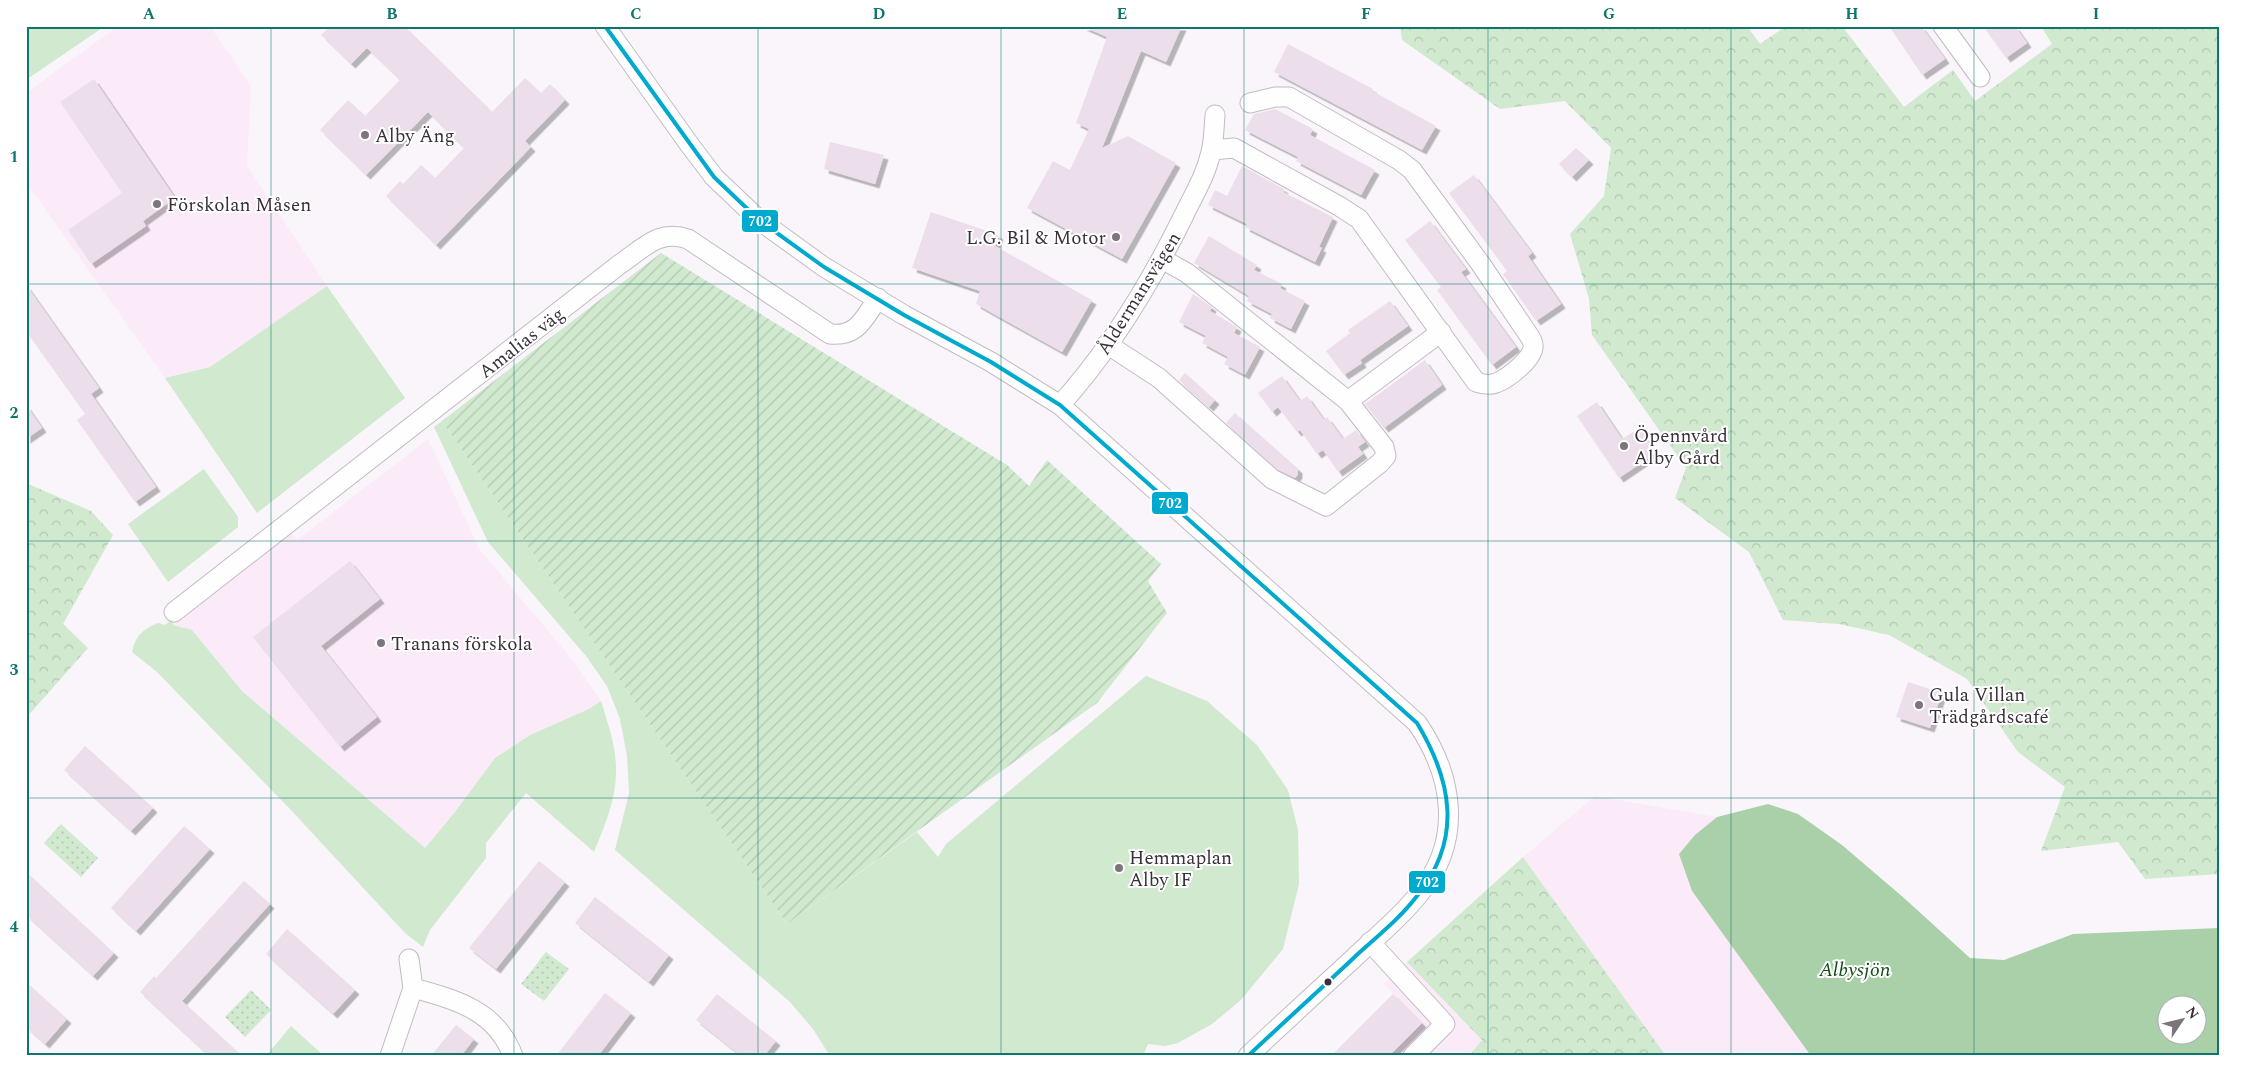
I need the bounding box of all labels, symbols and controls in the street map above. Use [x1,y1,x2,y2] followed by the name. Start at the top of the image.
[143,2,156,26] text: A
[386,2,398,26] text: B
[630,2,642,26] text: C
[873,2,886,26] text: D
[1117,2,1127,26] text: E
[1361,2,1371,26] text: F
[1603,2,1615,26] text: G
[1845,2,1859,26] text: H
[2093,2,2099,26] text: I
[375,122,455,151] place label: Alby Äng
[359,129,371,141] marker: Alby Äng
[10,145,18,169] text: 1
[167,191,311,220] place label: Förskolan Måsen
[151,198,163,210] marker: Förskolan Måsen
[741,209,779,233] line badge: 702
[748,211,772,232] text: 702
[966,224,1106,253] place label: L.G. Bil & Motor
[1090,227,1189,361] street label: Åldermansvägen
[1110,231,1122,243] marker: L.G. Bil & Motor
[473,300,571,386] street label: Amalias väg
[10,401,19,425] text: 2
[1634,422,1728,473] place label: Öpennvård Alby Gård
[1618,440,1630,452] marker: Öpennvård Alby Gård
[1151,491,1189,515] line badge: 702
[1158,493,1182,514] text: 702
[391,630,533,659] place label: Tranans förskola
[375,637,387,649] marker: Tranans förskola
[10,658,19,682] text: 3
[1929,681,2049,732] place label: Gula Villan Trädgårdscafé
[1913,699,1925,711] marker: Gula Villan Trädgårdscafé
[1129,844,1232,895] place label: Hemmaplan Alby IF
[1113,862,1125,874] marker: Hemmaplan Alby IF
[1408,870,1446,894] line badge: 702
[1415,872,1439,893] text: 702
[10,915,19,939] text: 4
[1818,955,1891,985] water label: Albysjön
[1323,977,1333,987] unlabelled marker
[2158,994,2208,1044] north arrow
[2180,1002,2204,1024] text: N

